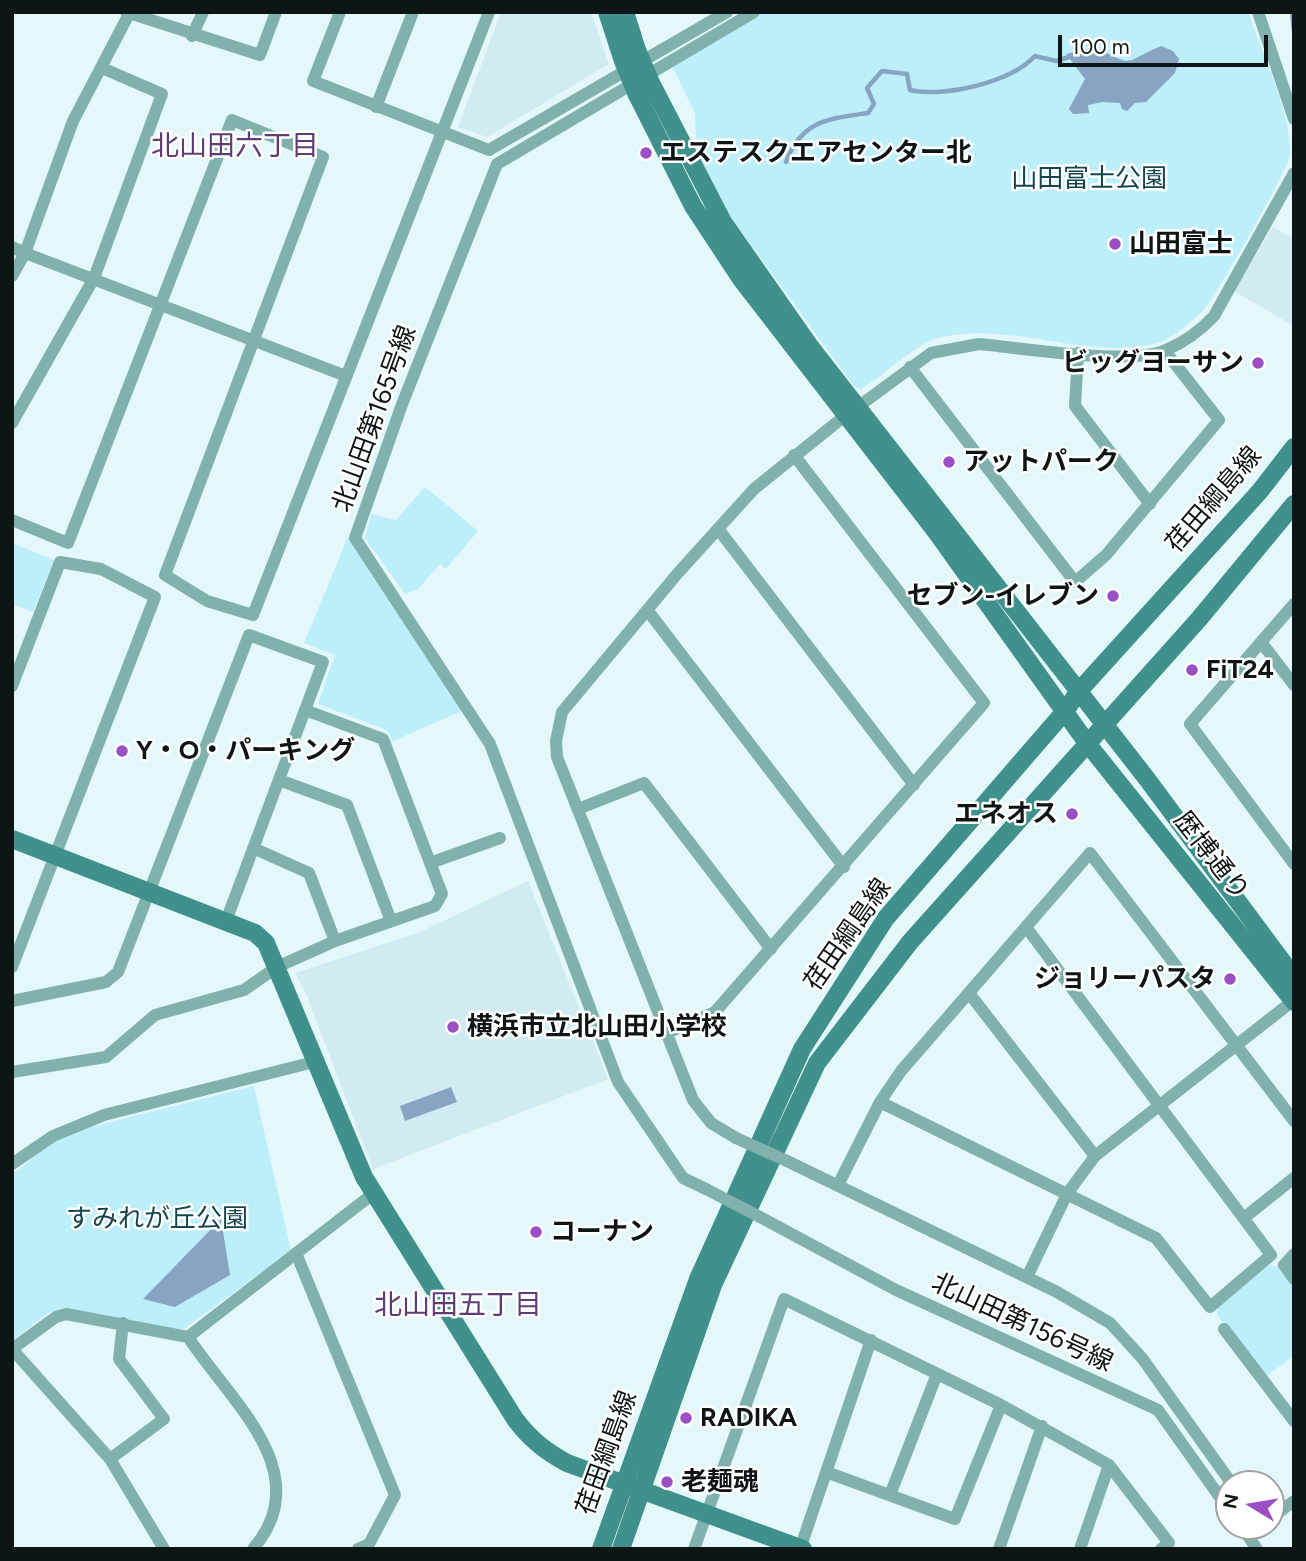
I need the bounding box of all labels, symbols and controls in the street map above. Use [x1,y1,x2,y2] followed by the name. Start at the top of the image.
[1061,21,1271,65] scale bar
[1071,34,1130,59] text: 100 m
[151,130,319,164] district label: 北山田六丁目
[660,137,972,169] place label: エステスクエアセンター北
[638,145,654,161] marker: エステスクエアセンター北
[1011,163,1167,195] park label: 山田富士公園
[1129,228,1233,260] place label: 山田富士
[1107,236,1123,252] marker: 山田富士
[327,321,423,517] street label: 北山田第165号線
[1062,347,1244,379] place label: ビッグヨーサン
[1250,355,1266,371] marker: ビッグヨーサン
[1160,441,1268,559] street label: 荏田綱島線
[963,446,1119,478] place label: アットパーク
[941,454,957,470] marker: アットパーク
[906,580,1099,612] place label: セブン-イレブン
[1105,588,1121,604] marker: セブン-イレブン
[1206,654,1274,686] place label: FiT24
[1184,662,1200,678] marker: FiT24
[136,735,355,767] place label: Y・O・パーキング
[114,743,130,759] marker: Y・O・パーキング
[954,798,1058,830] place label: エネオス
[1167,805,1255,907] street label: 歴博通り
[1064,806,1080,822] marker: エネオス
[798,873,898,997] street label: 荏田綱島線
[1034,963,1216,995] place label: ジョリーパスタ
[1222,971,1238,987] marker: ジョリーパスタ
[467,1011,727,1043] place label: 横浜市立北山田小学校
[445,1019,461,1035] marker: 横浜市立北山田小学校
[66,1203,248,1235] park label: すみれが丘公園
[550,1216,654,1248] place label: コーナン
[528,1224,544,1240] marker: コーナン
[926,1267,1118,1379] street label: 北山田第156号線
[374,1289,542,1323] district label: 北山田五丁目
[570,1387,644,1519] street label: 荏田綱島線
[700,1402,797,1434] place label: RADIKA
[678,1410,694,1426] marker: RADIKA
[681,1466,759,1498] place label: 老麺魂
[1215,1470,1285,1540] north arrow
[659,1474,675,1490] marker: 老麺魂
[1218,1492,1244,1511] text: N

